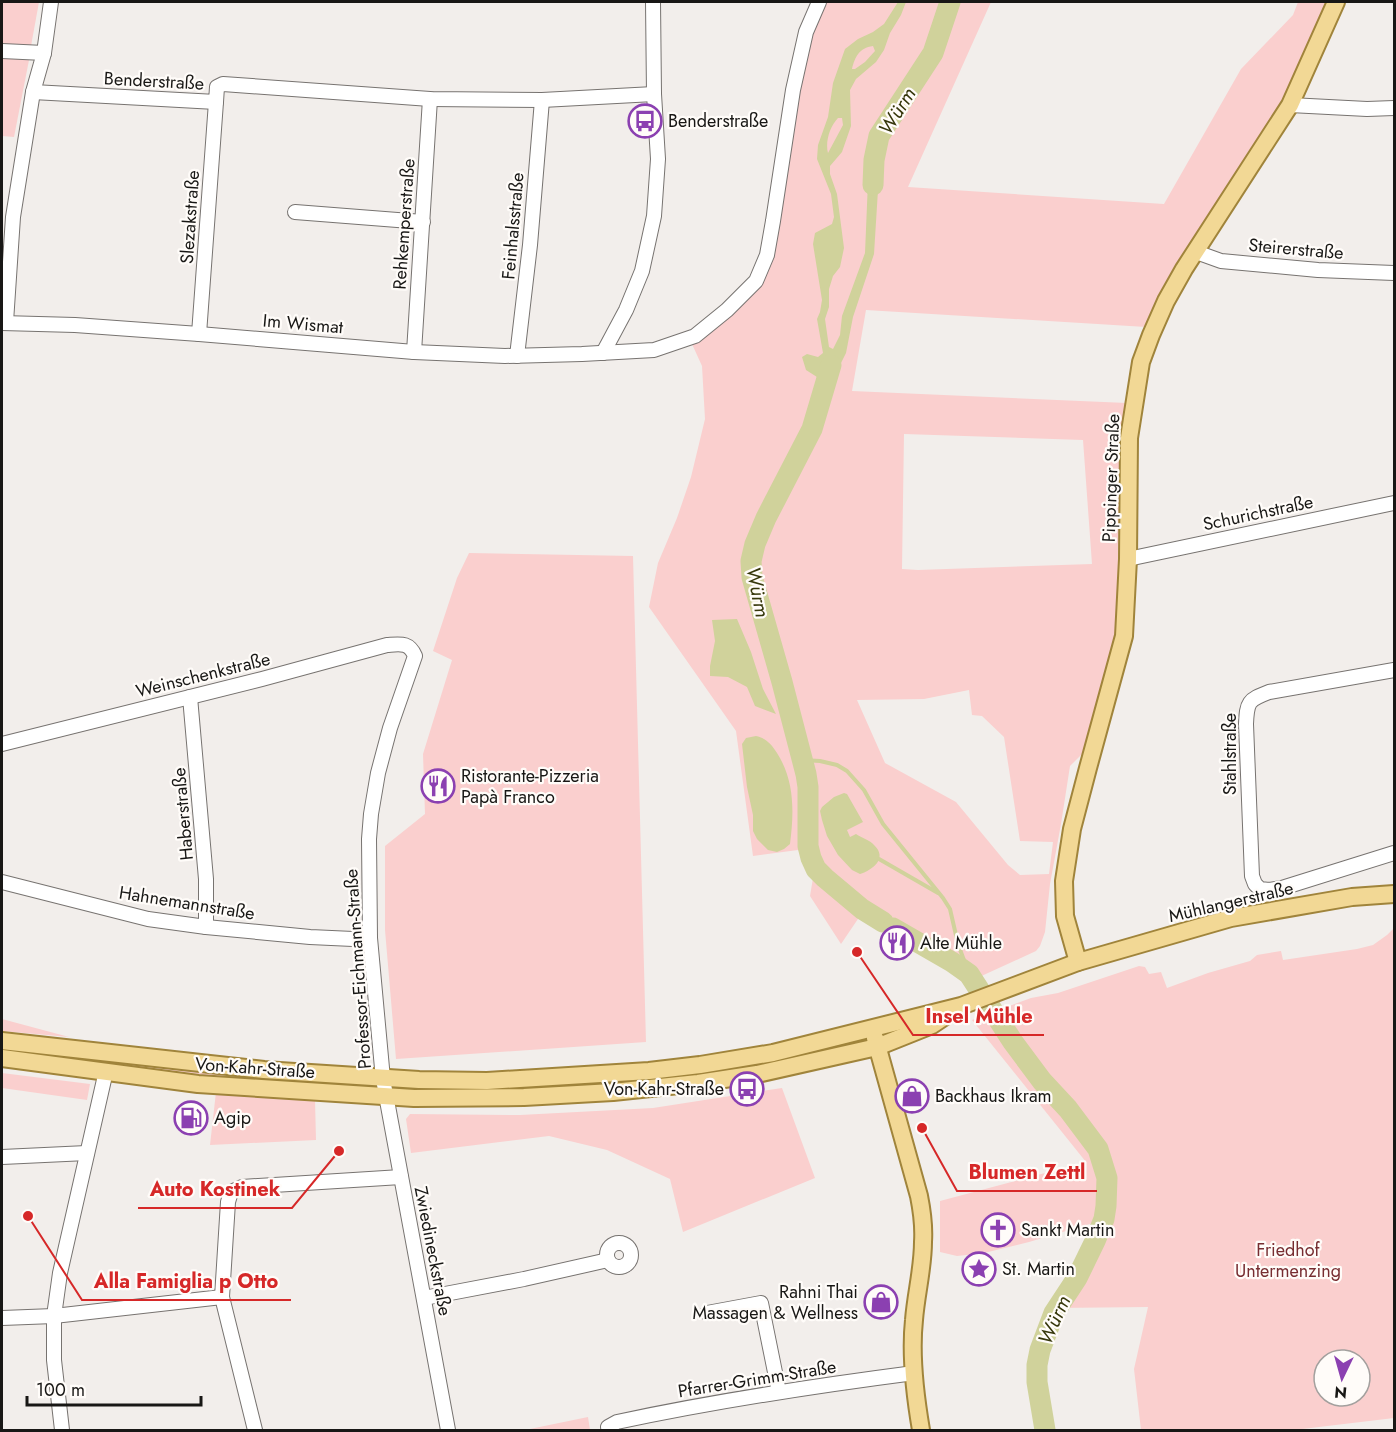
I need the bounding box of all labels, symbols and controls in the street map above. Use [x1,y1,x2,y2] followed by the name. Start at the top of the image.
[103,65,205,97] street label: Benderstraße
[872,82,923,141] water label: Würm
[627,103,663,139] bus stop icon: Benderstraße
[668,108,768,134] place label: Benderstraße
[386,158,422,290] street label: Rehkemperstraße
[174,169,206,265] street label: Slezakstraße
[495,171,531,281] street label: Feinhalsstraße
[1247,232,1345,266] street label: Steirerstraße
[262,308,345,341] street label: Im Wismat
[1096,413,1126,543] street label: Pippinger Straße
[1200,489,1316,537] street label: Schurichstraße
[738,564,777,620] water label: Würm
[133,646,273,704] street label: Weinschenkstraße
[1217,713,1243,795] street label: Stahlstraße
[461,763,599,810] place label: Ristorante-Pizzeria Papà Franco
[166,767,200,861] street label: Haberstraße
[420,768,456,804] restaurant icon: Ristorante-Pizzeria Papà Franco
[338,868,378,1070] street label: Professor-Eichmann-Straße
[1166,875,1296,929] street label: Mühlangerstraße
[117,879,257,927] street label: Hahnemannstraße
[879,925,915,961] restaurant icon: Alte Mühle
[920,930,1002,956] place label: Alte Mühle
[913,997,1044,1035] callout: Insel Mühle
[925,1002,1033,1031] text: Insel Mühle
[194,1051,316,1085] street label: Von-Kahr-Straße
[729,1071,765,1107] bus stop icon: Von-Kahr-Straße
[604,1076,724,1102] place label: Von-Kahr-Straße
[894,1078,930,1114] shop icon: Backhaus Ikram
[935,1083,1052,1109] place label: Backhaus Ikram
[173,1100,209,1136] fuel station icon: Agip
[214,1105,251,1131] place label: Agip
[957,1153,1097,1191] callout: Blumen Zettl
[969,1158,1085,1187] text: Blumen Zettl
[138,1170,292,1208] callout: Auto Kostinek
[149,1175,281,1204] text: Auto Kostinek
[408,1184,458,1318] street label: Zwiedineckstraße
[980,1212,1016,1248] church icon: Sankt Martin
[1021,1217,1114,1243] place label: Sankt Martin
[1235,1237,1341,1284] park label: Friedhof Untermenzing
[961,1251,997,1287] place icon: St. Martin
[1002,1256,1075,1282] place label: St. Martin
[82,1262,291,1300] callout: Alla Famiglia p Otto
[93,1267,279,1296] text: Alla Famiglia p Otto
[693,1279,858,1326] place label: Rahni Thai Massagen & Wellness
[863,1284,899,1320] shop icon: Rahni Thai Massagen & Wellness
[1031,1291,1078,1349] water label: Würm
[1312,1348,1372,1408] north arrow
[676,1354,838,1404] street label: Pfarrer-Grimm-Straße
[27,1369,201,1407] scale bar
[36,1377,85,1403] text: 100 m
[1333,1380,1348,1404] text: N

